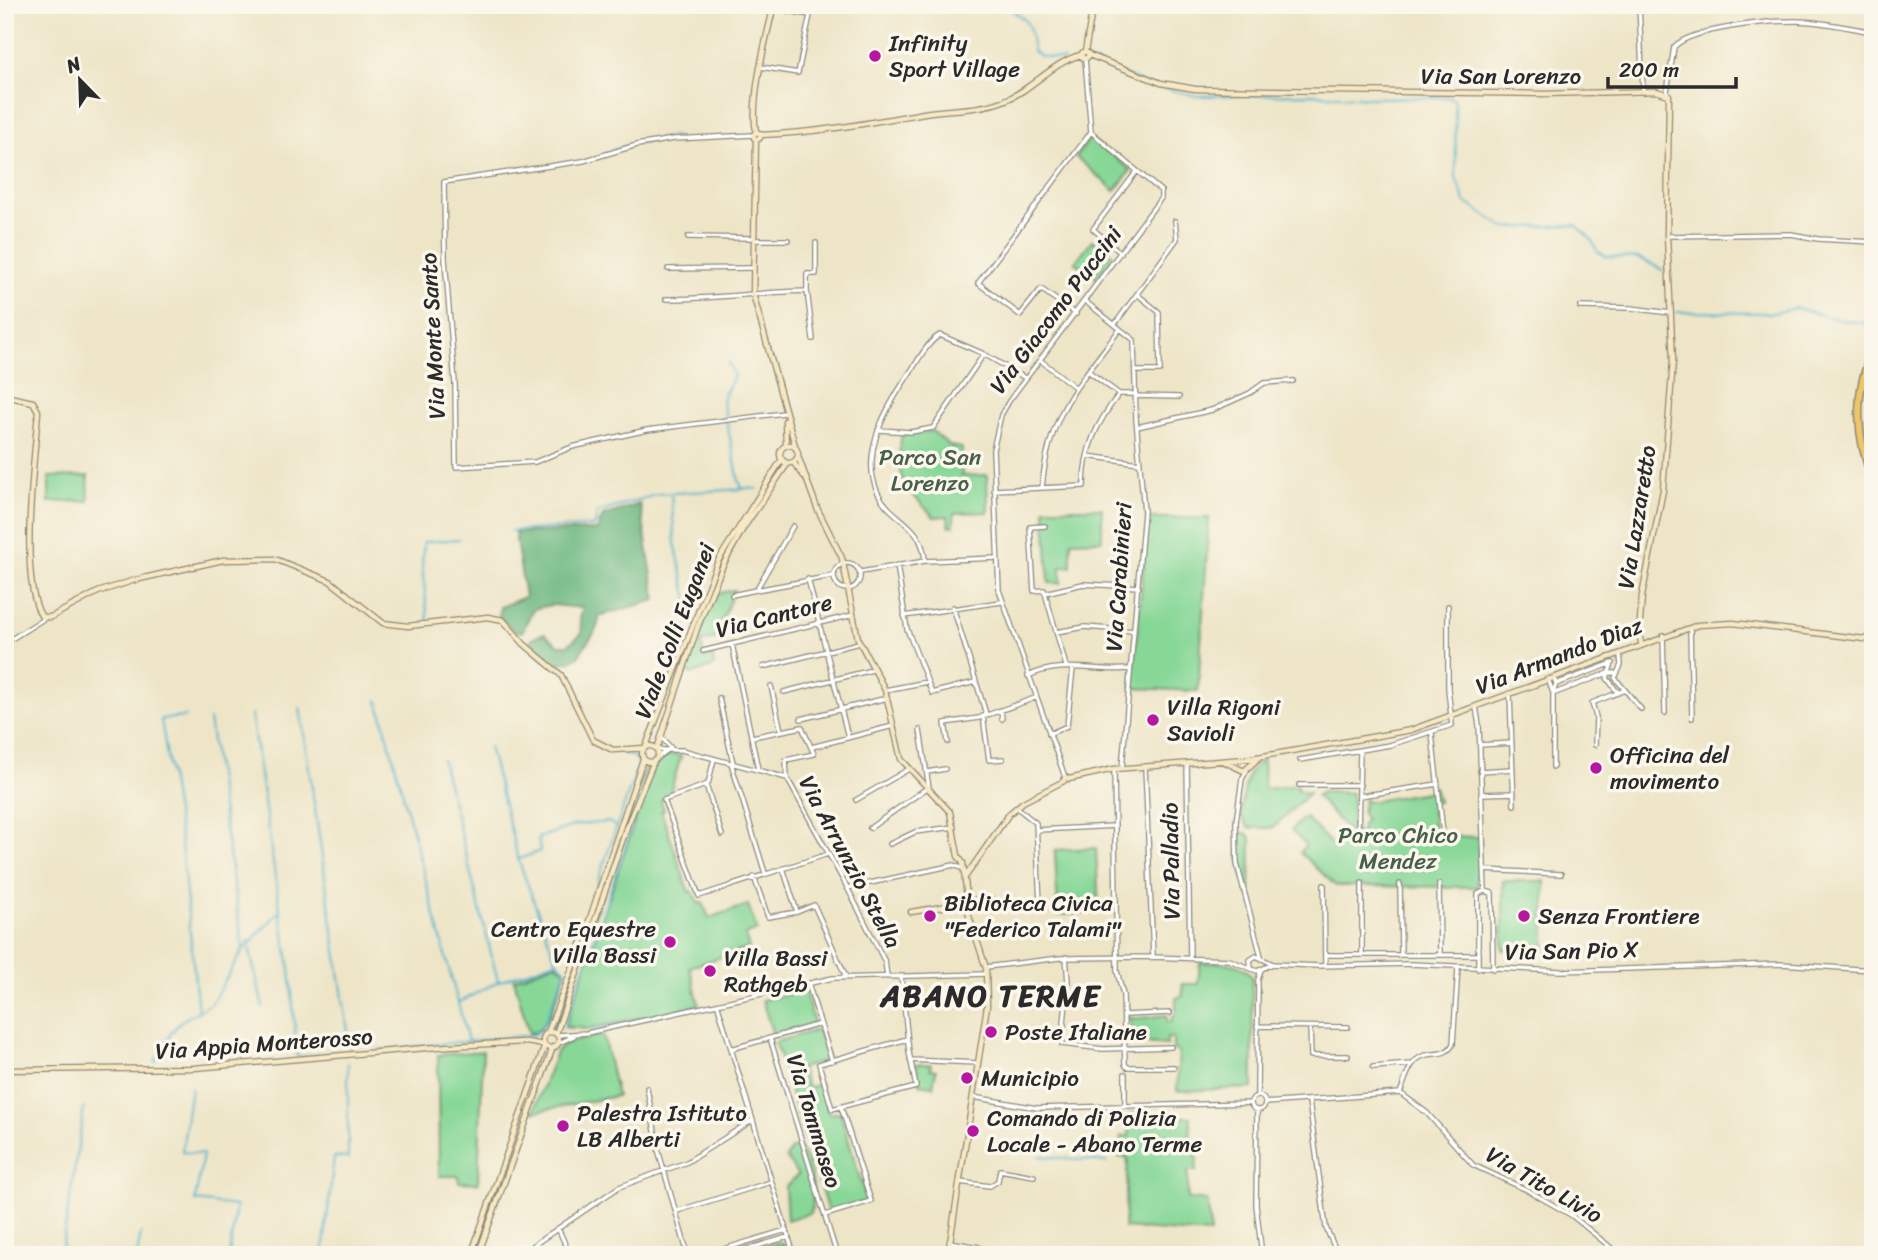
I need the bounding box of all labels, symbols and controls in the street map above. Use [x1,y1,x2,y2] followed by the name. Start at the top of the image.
[888,23,1020,90] place label: Infinity Sport Village
[46,46,116,116] north arrow
[1608,46,1736,90] scale bar
[60,47,87,83] text: N
[867,48,883,64] marker: Infinity Sport Village
[1619,51,1679,89] text: 200 m
[1421,56,1581,97] street label: Via San Lorenzo
[979,216,1134,403] street label: Via Giacomo Puccini
[408,252,458,420] street label: Via Monte Santo
[879,437,982,504] park label: Parco San Lorenzo
[1605,442,1669,592] street label: Via Lazzaretto
[1093,500,1145,653] street label: Via Carabinieri
[623,536,728,725] street label: Viale Colli Euganei
[711,582,837,650] street label: Via Cantore
[1469,605,1650,707] street label: Via Armando Diaz
[1167,687,1281,754] place label: Villa Rigoni Savioli
[1145,712,1161,728] marker: Villa Rigoni Savioli
[1610,735,1730,802] place label: Officina del movimento
[1588,760,1604,776] marker: Officina del movimento
[787,768,913,956] street label: Via Arrunzio Stella
[1149,802,1193,920] street label: Via Palladio
[1338,815,1458,882] park label: Parco Chico Mendez
[944,883,1122,950] place label: Biblioteca Civica "Federico Talami"
[1538,896,1700,937] place label: Senza Frontiere
[922,908,938,924] marker: Biblioteca Civica "Federico Talami"
[1516,908,1532,924] marker: Senza Frontiere
[491,909,657,976] place label: Centro Equestre Villa Bassi
[1505,929,1639,973] street label: Via San Pio X
[662,934,678,950] marker: Centro Equestre Villa Bassi
[724,938,828,1005] place label: Villa Bassi Rathgeb
[702,963,718,979] marker: Villa Bassi Rathgeb
[879,969,1102,1023] district label: ABANO TERME
[1005,1012,1147,1053] place label: Poste Italiane
[154,1016,374,1072] street label: Via Appia Monterosso
[983,1024,999,1040] marker: Poste Italiane
[774,1049,854,1193] street label: Via Tommaseo
[981,1058,1079,1099] place label: Municipio
[959,1070,975,1086] marker: Municipio
[577,1093,747,1160] place label: Palestra Istituto LB Alberti
[987,1098,1202,1165] place label: Comando di Polizia Locale - Abano Terme
[555,1118,571,1134] marker: Palestra Istituto LB Alberti
[965,1123,981,1139] marker: Comando di Polizia Locale - Abano Terme
[1478,1135,1611,1235] street label: Via Tito Livio

